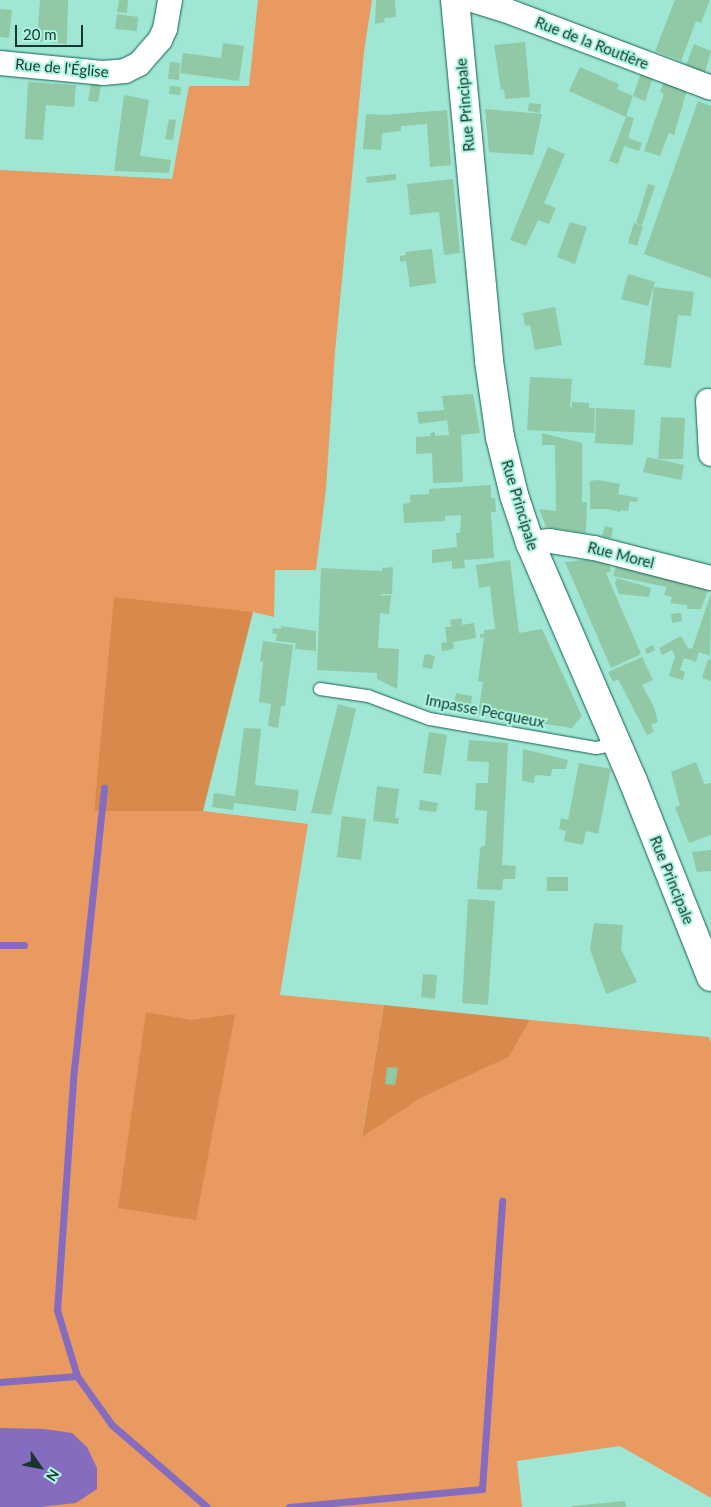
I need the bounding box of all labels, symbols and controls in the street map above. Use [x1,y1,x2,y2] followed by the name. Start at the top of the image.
[533,13,651,73] street label: Rue de la Routière
[18,15,85,47] scale bar
[23,25,57,43] text: 20 m
[15,55,109,81] street label: Rue de l'Église
[452,58,478,152] street label: Rue Principale
[498,458,542,552] street label: Rue Principale
[586,538,656,572] street label: Rue Morel
[424,691,546,731] street label: Impasse Pecqueux
[646,833,698,927] street label: Rue Principale
[15,1442,65,1492] north arrow
[43,1466,63,1485] text: N

